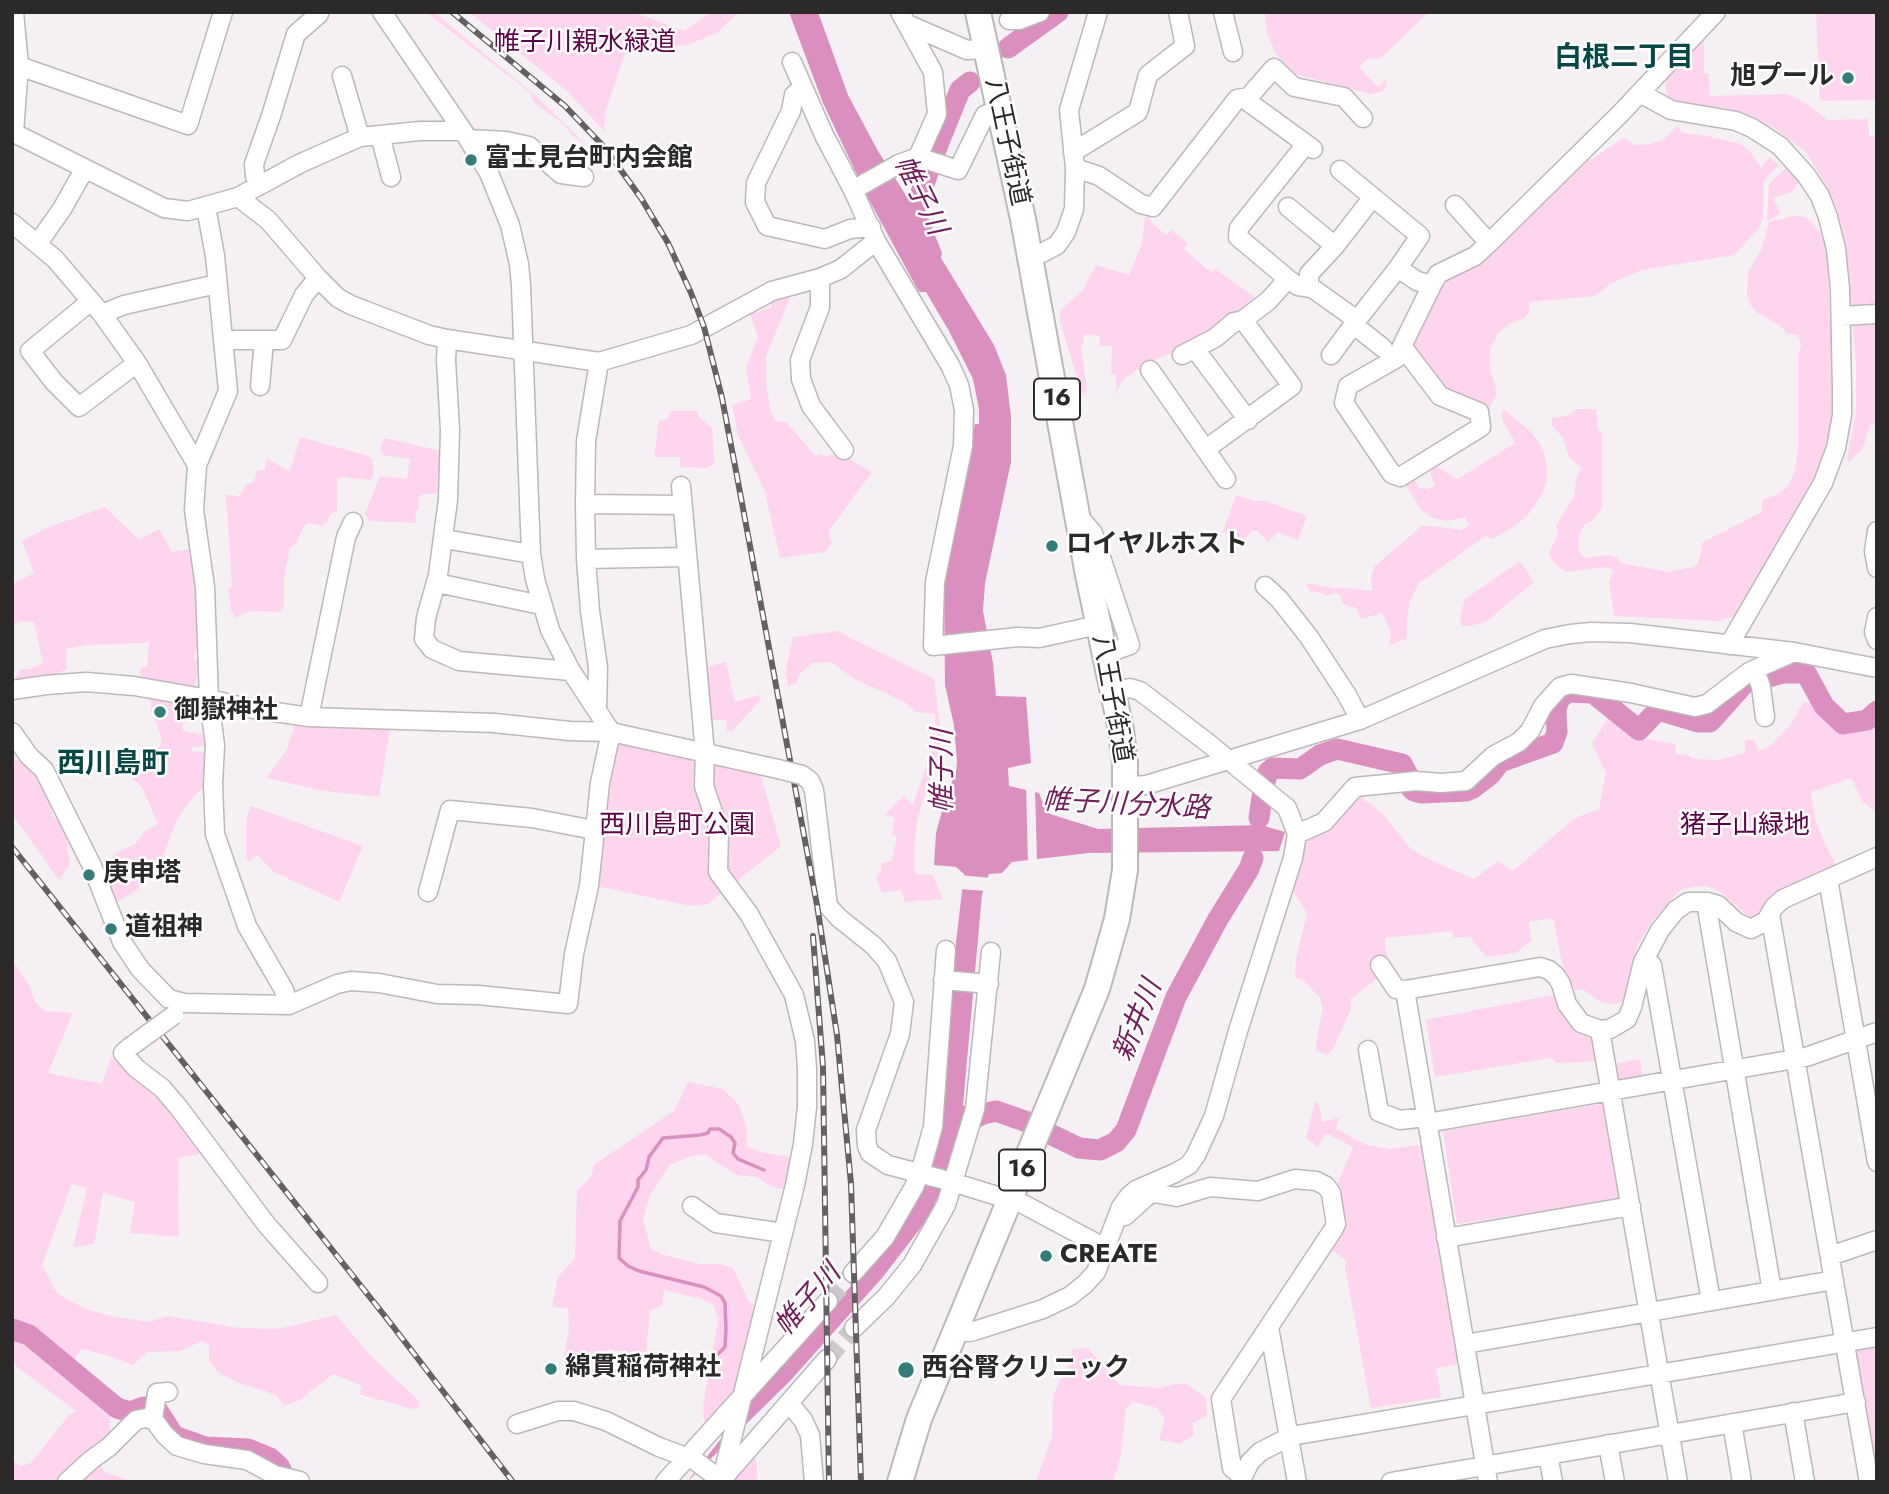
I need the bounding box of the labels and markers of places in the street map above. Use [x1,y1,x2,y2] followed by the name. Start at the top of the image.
[1730,62,1834,94] place label: 旭プール
[1840,70,1856,86] marker: 旭プール
[485,144,693,176] place label: 富士見台町内会館
[463,152,479,168] marker: 富士見台町内会館
[1066,530,1248,562] place label: ロイヤルホスト
[1044,538,1060,554] marker: ロイヤルホスト
[174,696,278,728] place label: 御嶽神社
[152,704,168,720] marker: 御嶽神社
[103,859,181,891] place label: 庚申塔
[81,867,97,883] marker: 庚申塔
[125,913,203,945] place label: 道祖神
[103,921,119,937] marker: 道祖神
[1060,1240,1158,1272] place label: CREATE
[1038,1248,1054,1264] marker: CREATE
[565,1353,721,1385] place label: 綿貫稲荷神社
[922,1354,1130,1386] place label: 西谷腎クリニック
[896,1360,916,1380] marker: 西谷腎クリニック
[543,1361,559,1377] marker: 綿貫稲荷神社

